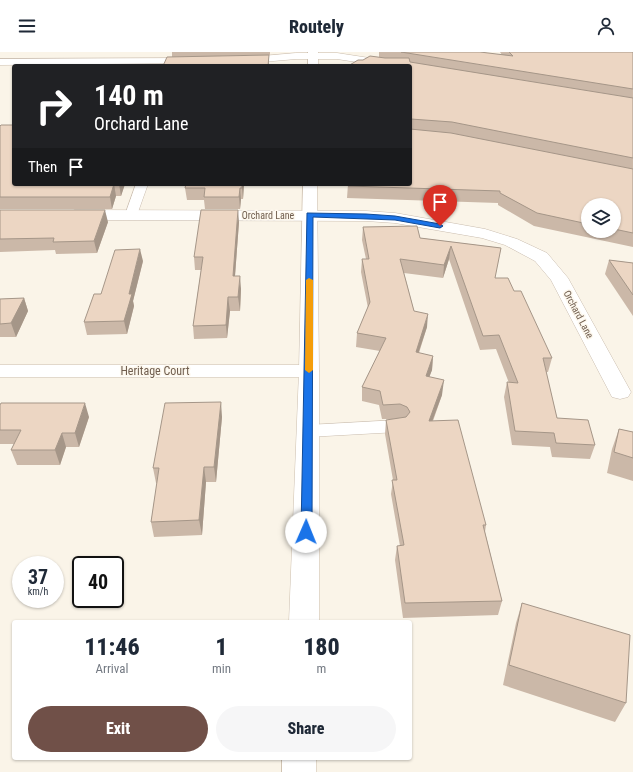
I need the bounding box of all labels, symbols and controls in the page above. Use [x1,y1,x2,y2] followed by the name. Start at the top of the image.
[16,15,38,37] icon: menu
[595,15,617,37] icon: person
[289,16,344,37] text: Routely
[94,79,164,112] text: 140 m
[28,80,80,132] icon: right
[94,113,188,134] text: Orchard Lane
[65,156,87,178] icon: arrive
[28,158,57,176] text: Then
[423,185,457,226] pin
[429,191,451,213] icon: arrive
[581,198,621,238] map controls
[581,198,621,238] button: layers
[242,210,295,221] street label: Orchard Lane
[561,288,596,340] street label: Orchard Lane
[120,364,190,378] street label: Heritage Court
[285,511,327,553] position arrow
[72,556,124,608] speed limit sign: 40
[28,565,48,589] text: 37
[28,586,48,597] text: km/h
[84,633,140,661] text: 11:46
[215,633,228,661] text: 1
[303,633,340,661] text: 180
[95,661,129,676] text: Arrival
[212,661,231,676] text: min
[317,661,326,676] text: m
[28,706,208,752] button: Exit
[216,706,396,752] button: Share

